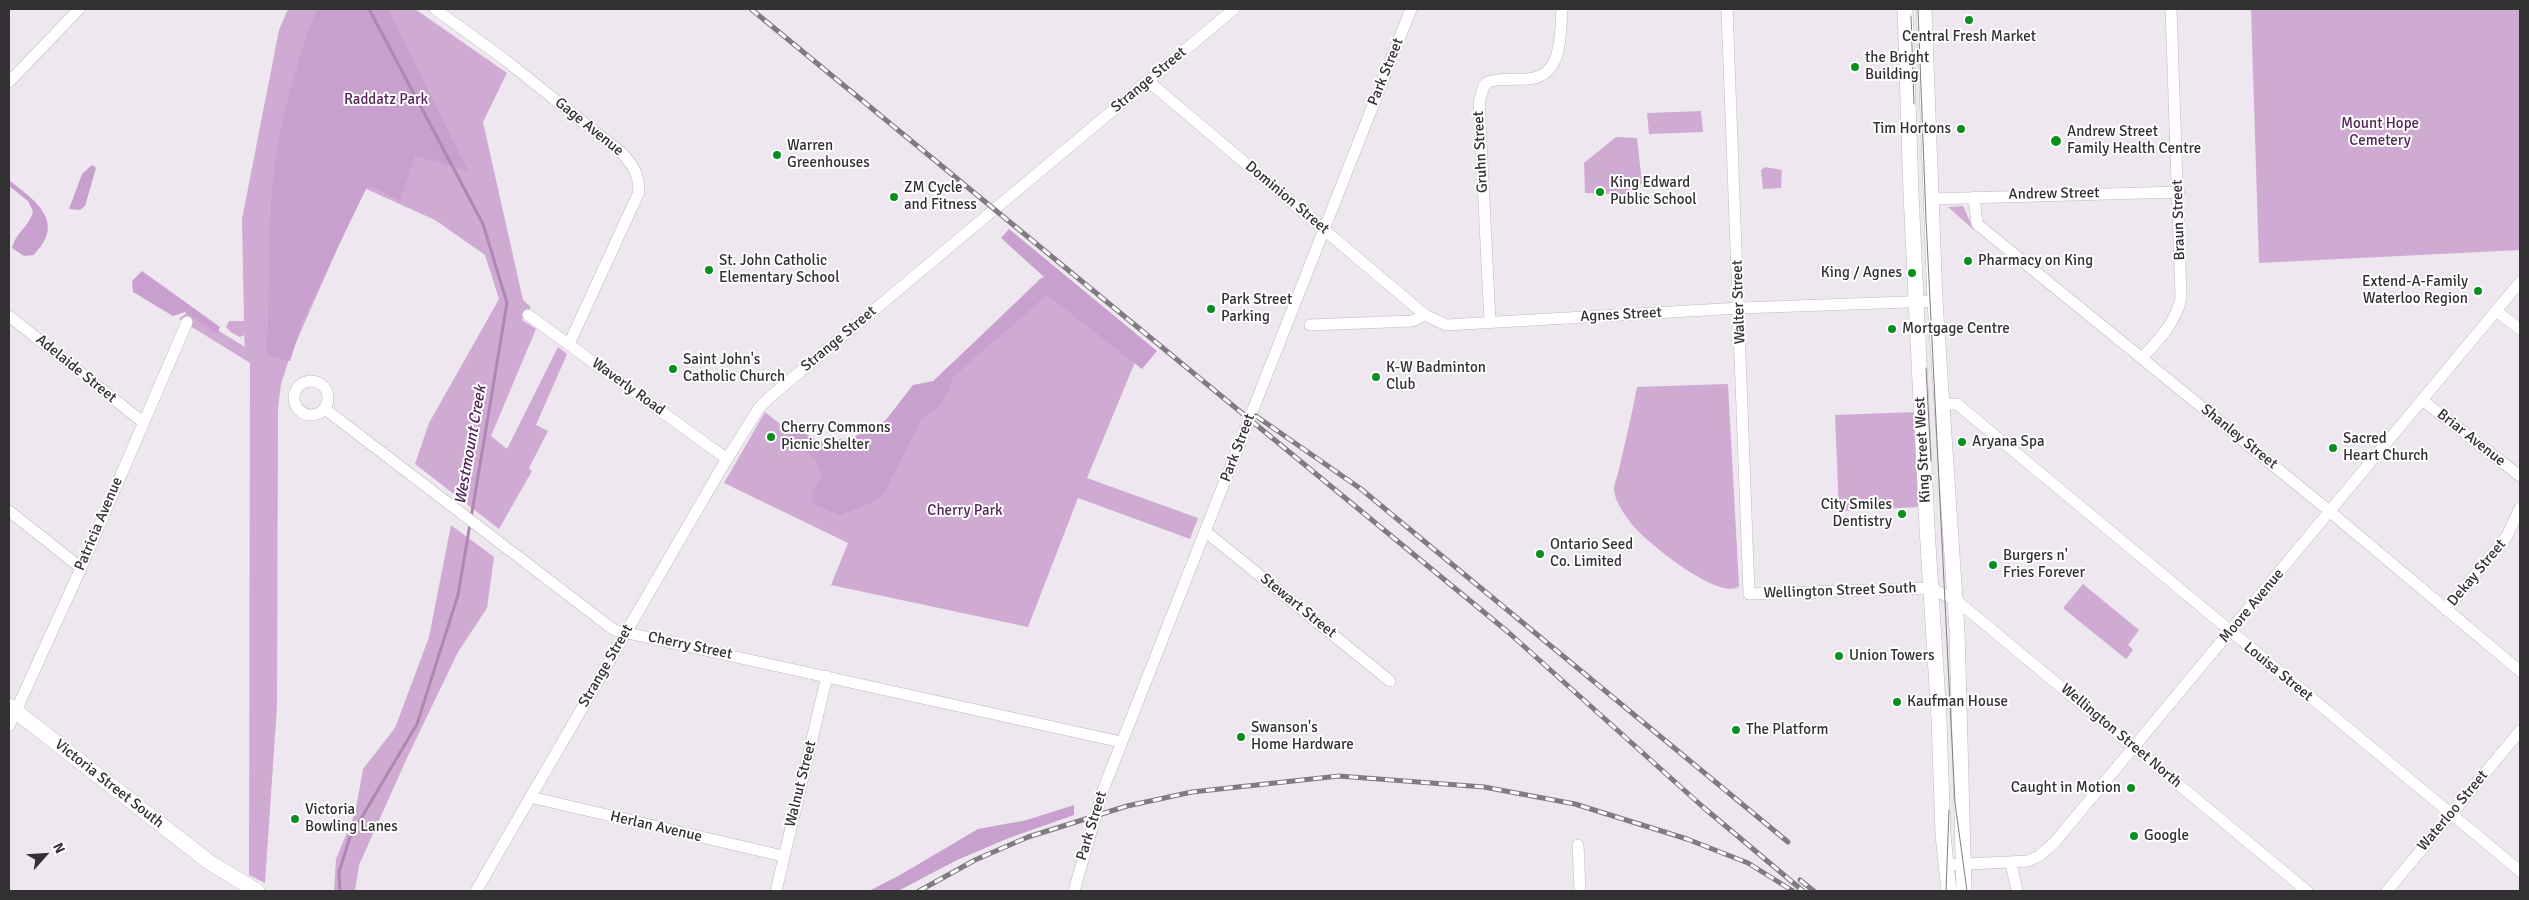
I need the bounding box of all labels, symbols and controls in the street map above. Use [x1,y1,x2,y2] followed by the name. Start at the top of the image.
[1963,14,1975,26] marker: Central Fresh Market
[1902,28,2036,46] place label: Central Fresh Market
[1364,36,1408,108] street label: Park Street
[1108,43,1190,117] street label: Strange Street
[1865,49,1929,84] place label: the Bright Building
[1849,61,1861,73] marker: the Bright Building
[344,91,428,109] park label: Raddatz Park
[551,94,627,160] street label: Gage Avenue
[1470,111,1492,193] street label: Gruhn Street
[2341,115,2419,150] park label: Mount Hope Cemetery
[1873,120,1951,138] place label: Tim Hortons
[1955,123,1967,135] marker: Tim Hortons
[2067,123,2201,158] place label: Andrew Street Family Health Centre
[2049,134,2063,148] marker: Andrew Street Family Health Centre
[787,137,870,172] place label: Warren Greenhouses
[771,149,783,161] marker: Warren Greenhouses
[1241,158,1333,238] street label: Dominion Street
[1610,174,1697,209] place label: King Edward Public School
[904,179,977,214] place label: ZM Cycle and Fitness
[2169,179,2189,261] street label: Braun Street
[2008,184,2100,204] street label: Andrew Street
[1594,186,1606,198] marker: King Edward Public School
[888,191,900,203] marker: ZM Cycle and Fitness
[719,252,840,287] place label: St. John Catholic Elementary School
[1978,252,2093,270] place label: Pharmacy on King
[1962,255,1974,267] marker: Pharmacy on King
[1729,259,1749,345] street label: Walter Street
[703,264,715,276] marker: St. John Catholic Elementary School
[1821,264,1902,282] place label: King / Agnes
[1906,267,1918,279] marker: King / Agnes
[2362,273,2468,308] place label: Extend-A-Family Waterloo Region
[2472,285,2484,297] marker: Extend-A-Family Waterloo Region
[1221,291,1292,326] place label: Park Street Parking
[798,302,880,376] street label: Strange Street
[1205,303,1217,315] marker: Park Street Parking
[1580,304,1662,326] street label: Agnes Street
[1902,320,2010,338] place label: Mortgage Centre
[1886,323,1898,335] marker: Mortgage Centre
[32,331,120,407] street label: Adelaide Street
[683,351,785,386] place label: Saint John's Catholic Church
[588,354,668,420] street label: Waverly Road
[1386,359,1486,394] place label: K-W Badminton Club
[667,363,679,375] marker: Saint John's Catholic Church
[1370,371,1382,383] marker: K-W Badminton Club
[451,384,491,506] water label: Westmount Creek
[1911,396,1935,504] street label: King Street West
[2197,401,2281,473] street label: Shanley Street
[2433,406,2509,470] street label: Briar Avenue
[1217,412,1259,484] street label: Park Street
[781,419,891,454] place label: Cherry Commons Picnic Shelter
[2343,430,2429,465] place label: Sacred Heart Church
[765,431,777,443] marker: Cherry Commons Picnic Shelter
[1972,433,2044,451] place label: Aryana Spa
[1956,436,1968,448] marker: Aryana Spa
[2327,442,2339,454] marker: Sacred Heart Church
[71,475,127,573] street label: Patricia Avenue
[1821,496,1892,531] place label: City Smiles Dentistry
[927,502,1003,520] park label: Cherry Park
[1896,508,1908,520] marker: City Smiles Dentistry
[1550,536,1633,571] place label: Ontario Seed Co. Limited
[2444,536,2510,610] street label: Dekay Street
[2003,547,2085,582] place label: Burgers n' Fries Forever
[1534,548,1546,560] marker: Ontario Seed Co. Limited
[1987,559,1999,571] marker: Burgers n' Fries Forever
[2216,565,2288,647] street label: Moore Avenue
[1256,570,1340,642] street label: Stewart Street
[1763,579,1917,603] street label: Wellington Street South
[575,621,637,711] street label: Strange Street
[646,628,734,664] street label: Cherry Street
[2240,639,2316,705] street label: Louisa Street
[1849,647,1935,665] place label: Union Towers
[1833,650,1845,662] marker: Union Towers
[2057,680,2185,792] street label: Wellington Street North
[1907,693,2008,711] place label: Kaufman House
[1891,696,1903,708] marker: Kaufman House
[1251,719,1354,754] place label: Swanson's Home Hardware
[1746,721,1828,739] place label: The Platform
[1730,724,1742,736] marker: The Platform
[1235,731,1247,743] marker: Swanson's Home Hardware
[51,736,167,832] street label: Victoria Street South
[782,739,820,829] street label: Walnut Street
[2414,767,2492,855] street label: Waterloo Street
[2011,779,2121,797] place label: Caught in Motion
[2125,782,2137,794] marker: Caught in Motion
[1073,789,1111,863] street label: Park Street
[305,801,398,836] place label: Victoria Bowling Lanes
[608,808,704,846] street label: Herlan Avenue
[289,813,301,825] marker: Victoria Bowling Lanes
[2144,827,2189,845] place label: Google
[20,830,70,880] north arrow
[2128,830,2140,842] marker: Google
[49,840,69,856] text: N

